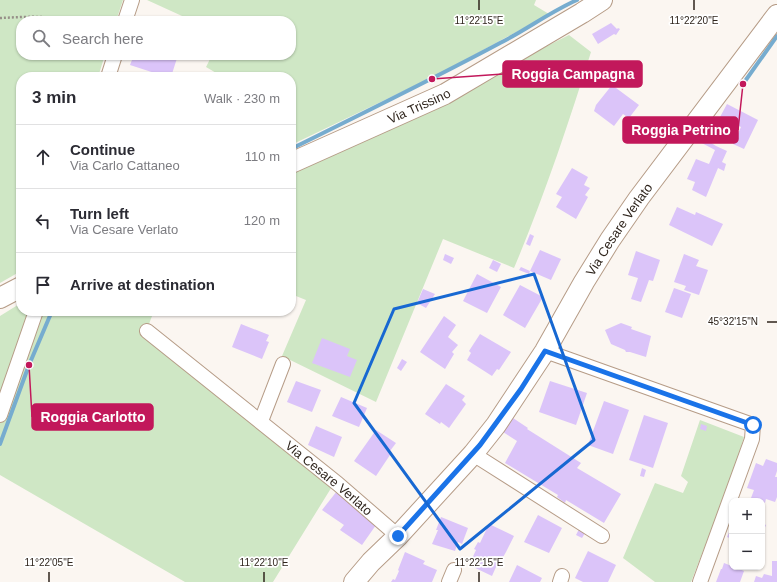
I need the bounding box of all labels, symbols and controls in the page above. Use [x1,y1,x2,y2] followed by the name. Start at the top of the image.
[455,15,504,26] text: 11°22'15"E
[670,15,719,26] text: 11°22'20"E
[16,16,296,60] search box
[30,27,52,49] icon: search
[62,30,144,47] text: Search here
[503,61,642,87] callout: Roggia Campagna
[512,66,635,82] text: Roggia Campagna
[385,85,453,126] street label: Via Trissino
[32,88,76,107] text: 3 min
[204,91,280,106] text: Walk · 230 m
[623,117,738,143] callout: Roggia Petrino
[631,122,731,138] text: Roggia Petrino
[70,141,135,158] text: Continue
[32,146,54,168] icon: ahead
[245,149,280,164] text: 110 m
[70,158,180,173] text: Via Carlo Cattaneo
[582,180,655,278] street label: Via Cesare Verlato
[70,205,129,222] text: Turn left
[32,210,54,232] icon: left
[244,213,280,228] text: 120 m
[70,222,178,237] text: Via Cesare Verlato
[32,274,54,296] icon: arrive
[70,276,215,293] text: Arrive at destination
[708,316,758,327] text: 45°32'15"N
[32,404,153,430] callout: Roggia Carlotto
[41,409,146,425] text: Roggia Carlotto
[744,416,762,434] route start
[283,438,376,518] street label: Via Cesare Verlato
[729,498,765,570] map controls
[729,498,765,534] button: +
[389,527,407,545] route end
[729,534,765,570] button: −
[25,557,74,568] text: 11°22'05"E
[240,557,289,568] text: 11°22'10"E
[455,557,504,568] text: 11°22'15"E

